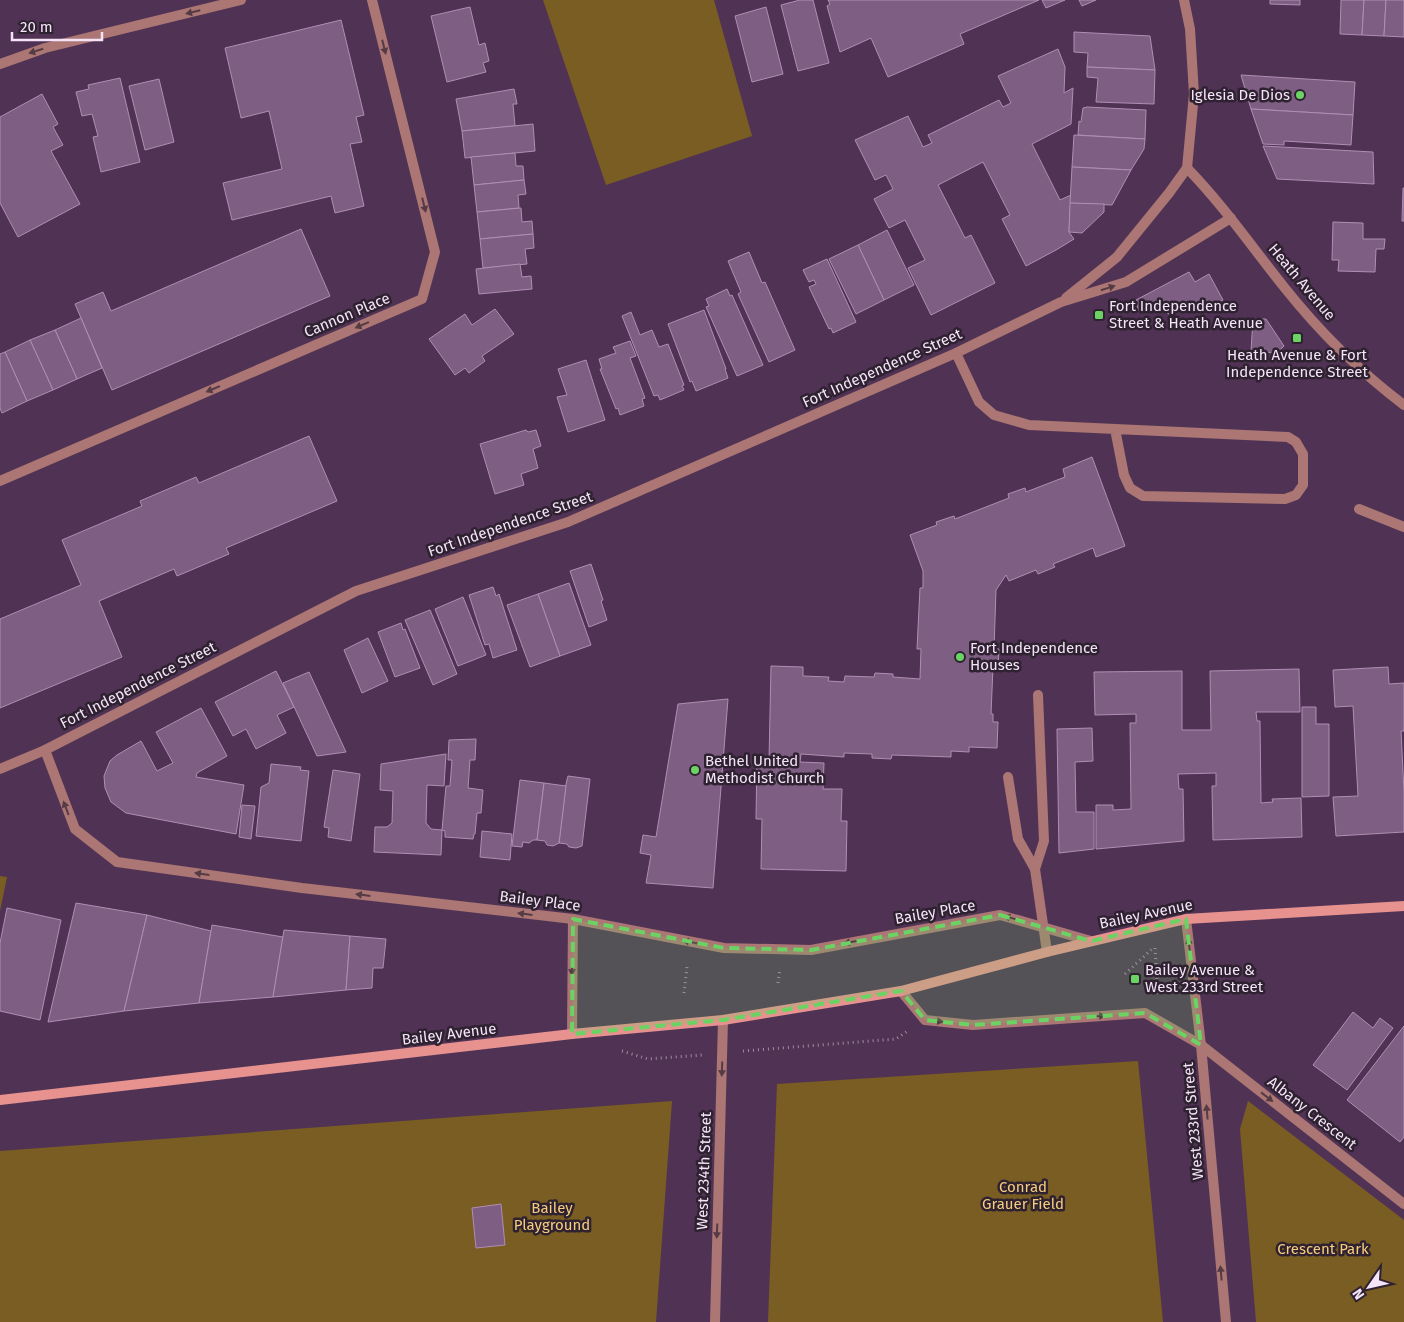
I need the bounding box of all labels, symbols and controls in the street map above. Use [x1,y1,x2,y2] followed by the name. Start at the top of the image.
[186,8,201,16] one-way arrow
[12,10,102,42] scale bar
[20,18,53,36] text: 20 m
[380,40,388,55] one-way arrow
[28,48,43,55] one-way arrow
[1190,86,1290,104] place label: Iglesia De Dios
[1294,89,1306,101] marker: Iglesia De Dios
[420,197,428,212] one-way arrow
[1265,240,1339,324] street label: Heath Avenue
[1101,284,1116,292] one-way arrow
[301,289,393,341] street label: Cannon Place
[1109,297,1263,332] place label: Fort Independence Street & Heath Avenue
[1093,309,1105,321] marker: Fort Independence Street & Heath Avenue
[355,321,369,329] one-way arrow
[799,324,965,411] street label: Fort Independence Street
[1291,332,1303,344] marker: Heath Avenue & Fort Independence Street
[1226,346,1369,381] place label: Heath Avenue & Fort Independence Street
[206,386,220,394] one-way arrow
[425,487,595,561] street label: Fort Independence Street
[57,638,220,732] street label: Fort Independence Street
[970,639,1098,674] place label: Fort Independence Houses
[954,651,966,663] marker: Fort Independence Houses
[705,752,824,787] place label: Bethel United Methodist Church
[689,764,701,776] marker: Bethel United Methodist Church
[62,800,70,815] one-way arrow
[194,869,210,877] one-way arrow
[499,887,581,915] street label: Bailey Place
[355,891,371,899] one-way arrow
[1098,895,1194,933] street label: Bailey Avenue
[893,896,977,928] street label: Bailey Place
[516,910,532,918] one-way arrow
[1003,914,1018,922] one-way arrow
[1185,937,1193,953] one-way arrow
[682,938,697,946] one-way arrow
[843,939,859,947] one-way arrow
[568,960,576,976] one-way arrow
[1145,961,1264,996] place label: Bailey Avenue & West 233rd Street
[1129,973,1141,985] marker: Bailey Avenue & West 233rd Street
[1090,1012,1106,1020] one-way arrow
[928,1017,944,1025] one-way arrow
[401,1019,497,1049] street label: Bailey Avenue
[718,1061,726,1077] one-way arrow
[1179,1061,1207,1181] street label: West 233rd Street
[1264,1073,1361,1154] street label: Albany Crescent
[1260,1092,1274,1102] one-way arrow
[1203,1103,1211,1119] one-way arrow
[693,1111,715,1230] street label: West 234th Street
[982,1178,1064,1213] park label: Conrad Grauer Field
[514,1199,590,1234] park label: Bailey Playground
[713,1224,721,1240] one-way arrow
[1277,1240,1369,1258] park label: Crescent Park
[1344,1262,1394,1312] north arrow
[1217,1265,1225,1281] one-way arrow
[1349,1285,1368,1303] text: N

